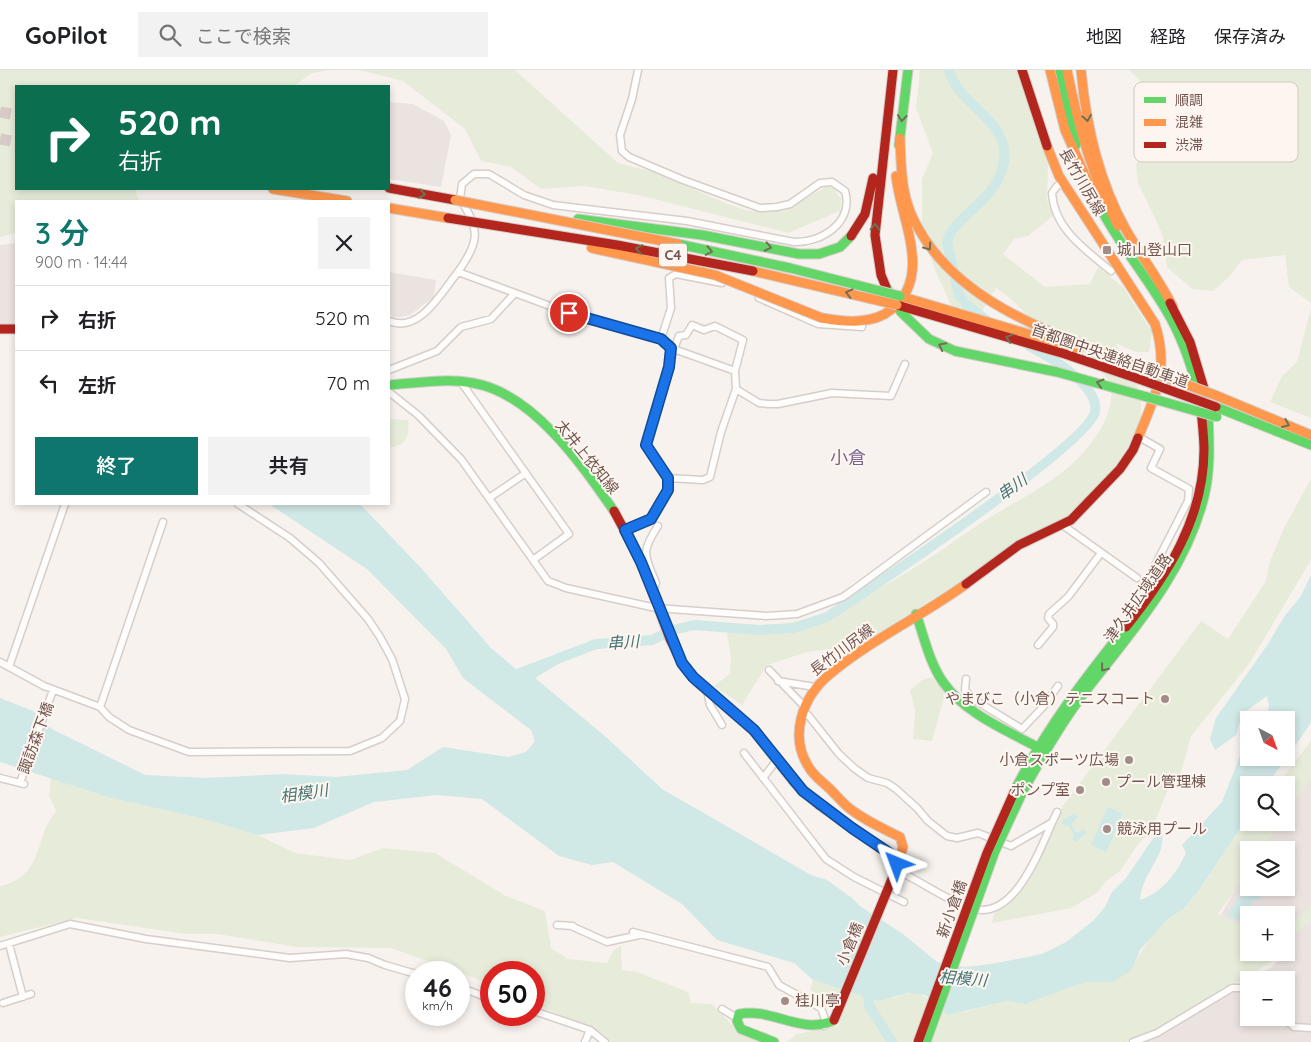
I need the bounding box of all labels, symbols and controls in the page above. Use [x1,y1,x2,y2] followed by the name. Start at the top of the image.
[138,12,488,57] search box
[25,20,108,50] text: GoPilot
[156,21,184,49] icon: search
[196,24,291,48] text: ここで検索
[1086,25,1122,48] text: 地図
[1150,25,1186,48] text: 経路
[1214,25,1286,48] text: 保存済み
[1134,82,1298,162] legend
[1175,91,1203,109] text: 順調
[118,100,222,144] text: 520 m
[35,105,100,170] icon: right
[1175,113,1203,131] text: 混雑
[1081,114,1091,123] one-way arrow
[897,115,908,123] one-way arrow
[1175,136,1203,154] text: 渋滞
[1055,145,1109,219] street label: 長竹川尻線
[118,147,162,175] text: 右折
[418,188,426,199] one-way arrow
[35,214,89,252] text: 3 分
[318,217,370,269] button: close
[870,223,880,230] one-way arrow
[1117,240,1192,259] place label: 城山登山口
[922,241,931,251] one-way arrow
[763,242,772,252] one-way arrow
[635,244,643,254] one-way arrow
[659,244,687,266] road number: C4
[1101,244,1113,256] marker: 城山登山口
[705,245,713,256] one-way arrow
[35,252,128,272] text: 900 m · 14:44
[845,288,854,299] one-way arrow
[548,292,590,334] pin
[555,299,583,327] icon: arrive
[35,304,63,332] icon: right
[315,306,370,330] text: 520 m
[78,308,116,332] text: 右折
[1029,320,1191,391] street label: 首都圏中央連絡自動車道
[1006,333,1014,343] one-way arrow
[938,342,947,352] one-way arrow
[35,369,63,397] icon: left
[326,371,370,395] text: 70 m
[78,373,116,397] text: 左折
[1095,378,1104,389] one-way arrow
[552,416,623,498] street label: 太井上依知線
[1281,418,1290,429] one-way arrow
[35,437,198,495] button: 終了
[208,437,370,495] button: 共有
[830,446,866,469] district label: 小倉
[993,468,1032,504] water label: 串川
[1100,549,1175,646] street label: 津久井広域道路
[806,619,877,680] street label: 長竹川尻線
[606,631,642,653] water label: 串川
[1101,662,1109,671] one-way arrow
[945,689,1155,708] place label: やまびこ（小倉）テニスコート
[1159,693,1171,705] marker: やまびこ（小倉）テニスコート
[14,699,57,776] street label: 諏訪森下橋
[1240,711,1295,766] north arrow
[1240,711,1295,1026] map controls
[999,750,1119,769] place label: 小倉スポーツ広場
[1123,754,1135,766] marker: 小倉スポーツ広場
[1116,772,1206,791] place label: プール管理棟
[1100,776,1112,788] marker: プール管理棟
[1240,776,1295,831] button: search
[279,779,331,806] water label: 相模川
[1010,780,1070,799] place label: ポンプ室
[1074,784,1086,796] marker: ポンプ室
[1117,819,1207,838] place label: 競泳用プール
[1101,823,1113,835] marker: 競泳用プール
[870,837,922,889] position arrow
[1240,841,1295,896] button: layers
[932,877,971,940] street label: 新小倉橋
[1240,906,1295,961] button: +
[832,919,867,968] street label: 小倉橋
[480,961,545,1026] speed limit sign: 50
[938,966,990,990] water label: 相模川
[1240,971,1295,1026] button: −
[423,972,452,1003] text: 46
[795,991,840,1010] place label: 桂川亭
[779,995,791,1007] marker: 桂川亭
[422,998,453,1013] text: km/h

